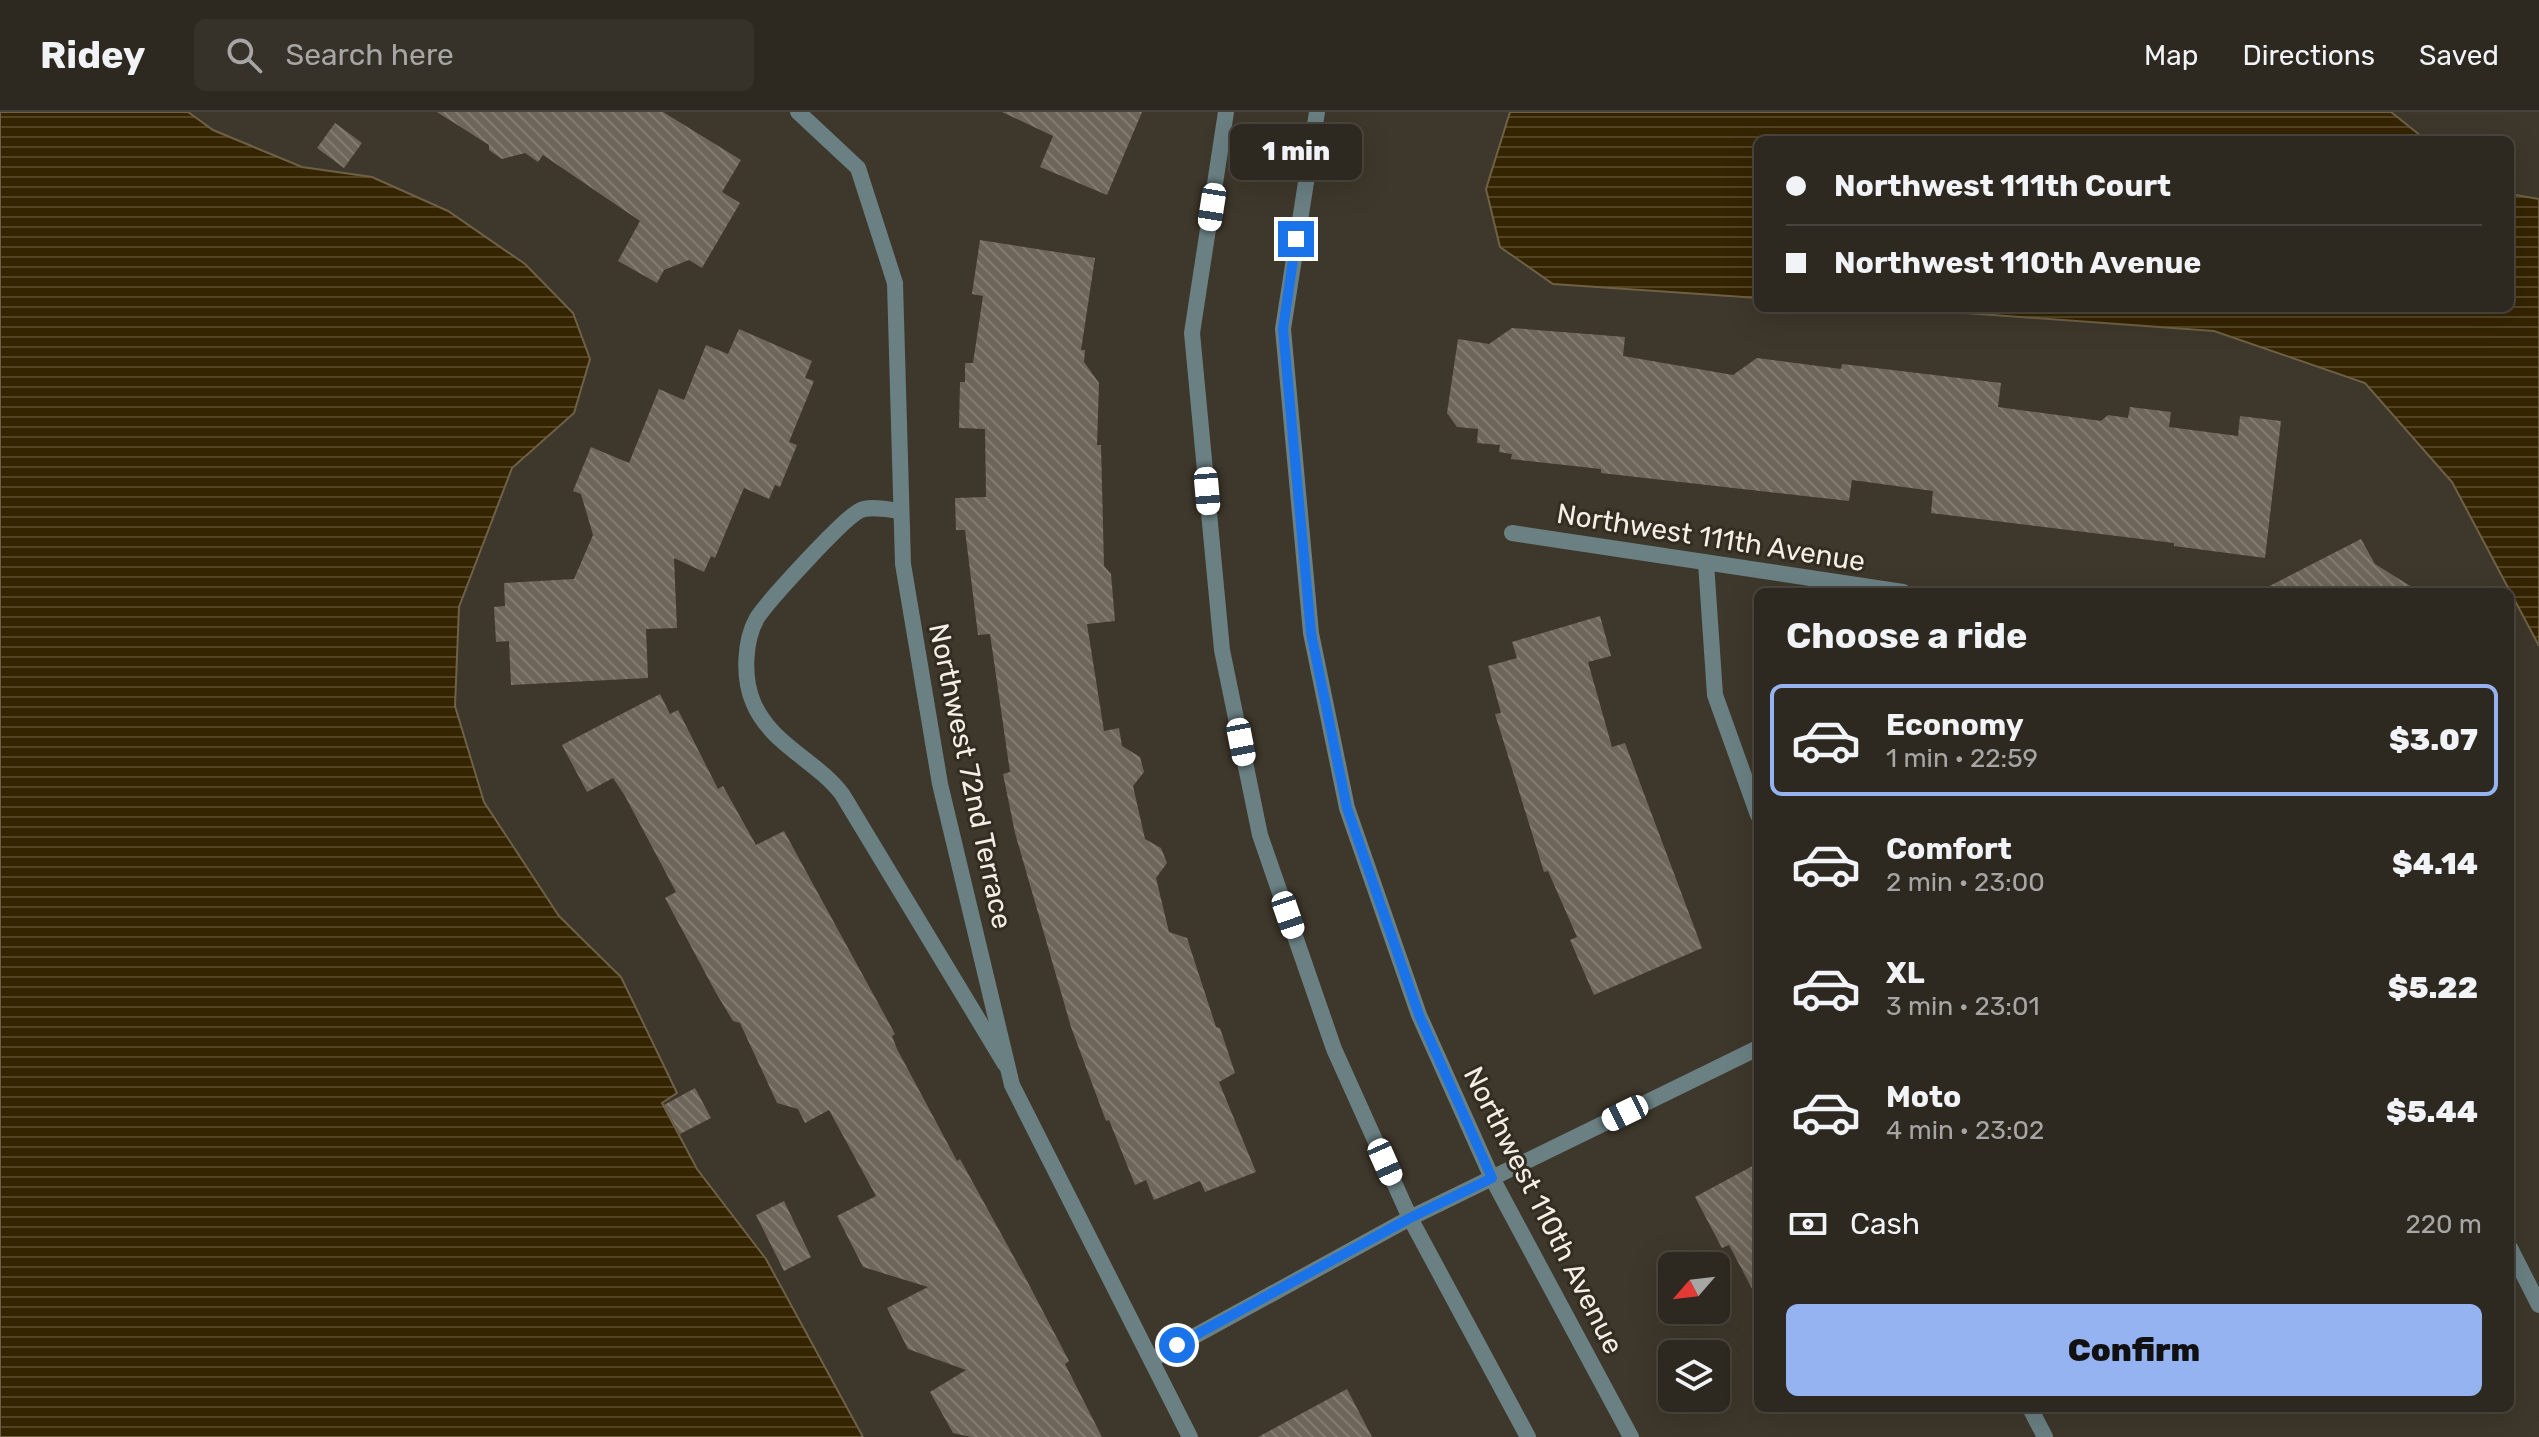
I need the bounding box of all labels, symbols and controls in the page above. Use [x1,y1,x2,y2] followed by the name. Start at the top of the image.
[194,19,754,91] search box
[40,32,146,78] text: Ridey
[222,33,266,77] icon: search
[286,37,454,73] text: Search here
[2144,39,2198,72] text: Map
[2242,39,2375,72] text: Directions
[2419,39,2499,72] text: Saved
[1230,123,1362,179] callout: 1 min
[1262,136,1330,167] text: 1 min
[1834,168,2171,204] text: Northwest 111th Court
[1196,181,1228,233] car
[1278,221,1314,257] route end
[1834,245,2201,281] text: Northwest 110th Avenue
[1193,466,1221,516] car
[1554,497,1868,578] street label: Northwest 111th Avenue
[1786,614,2027,657] text: Choose a ride
[922,620,1019,932] street label: Northwest 72nd Terrace
[1790,704,1862,776] icon: car
[1886,707,2024,743] text: Economy
[1225,716,1257,768] car
[2389,722,2478,758] text: $3.07
[1886,743,2038,774] text: 1 min · 22:59
[1790,828,1862,900] icon: car
[1886,831,2012,867] text: Comfort
[2392,846,2478,882] text: $4.14
[1886,867,2045,898] text: 2 min · 23:00
[1269,888,1307,942] car
[1790,952,1862,1024] icon: car
[1886,955,1925,991] text: XL
[2388,970,2478,1006] text: $5.22
[1886,991,2040,1022] text: 3 min · 23:01
[1457,1061,1630,1359] street label: Northwest 110th Avenue
[1790,1076,1862,1148] icon: car
[1886,1079,1961,1115] text: Moto
[1598,1092,1652,1134] car
[2386,1094,2478,1130] text: $5.44
[1886,1115,2044,1146] text: 4 min · 23:02
[1364,1135,1406,1189] car
[1786,1202,1830,1246] icon: cash
[1850,1206,1920,1242] text: Cash
[2405,1209,2482,1240] text: 220 m
[1658,1252,1730,1324] north arrow
[1658,1252,1730,1412] map controls
[1786,1304,2482,1396] button: Confirm
[1159,1327,1195,1363] route start
[1658,1340,1730,1412] button: layers

